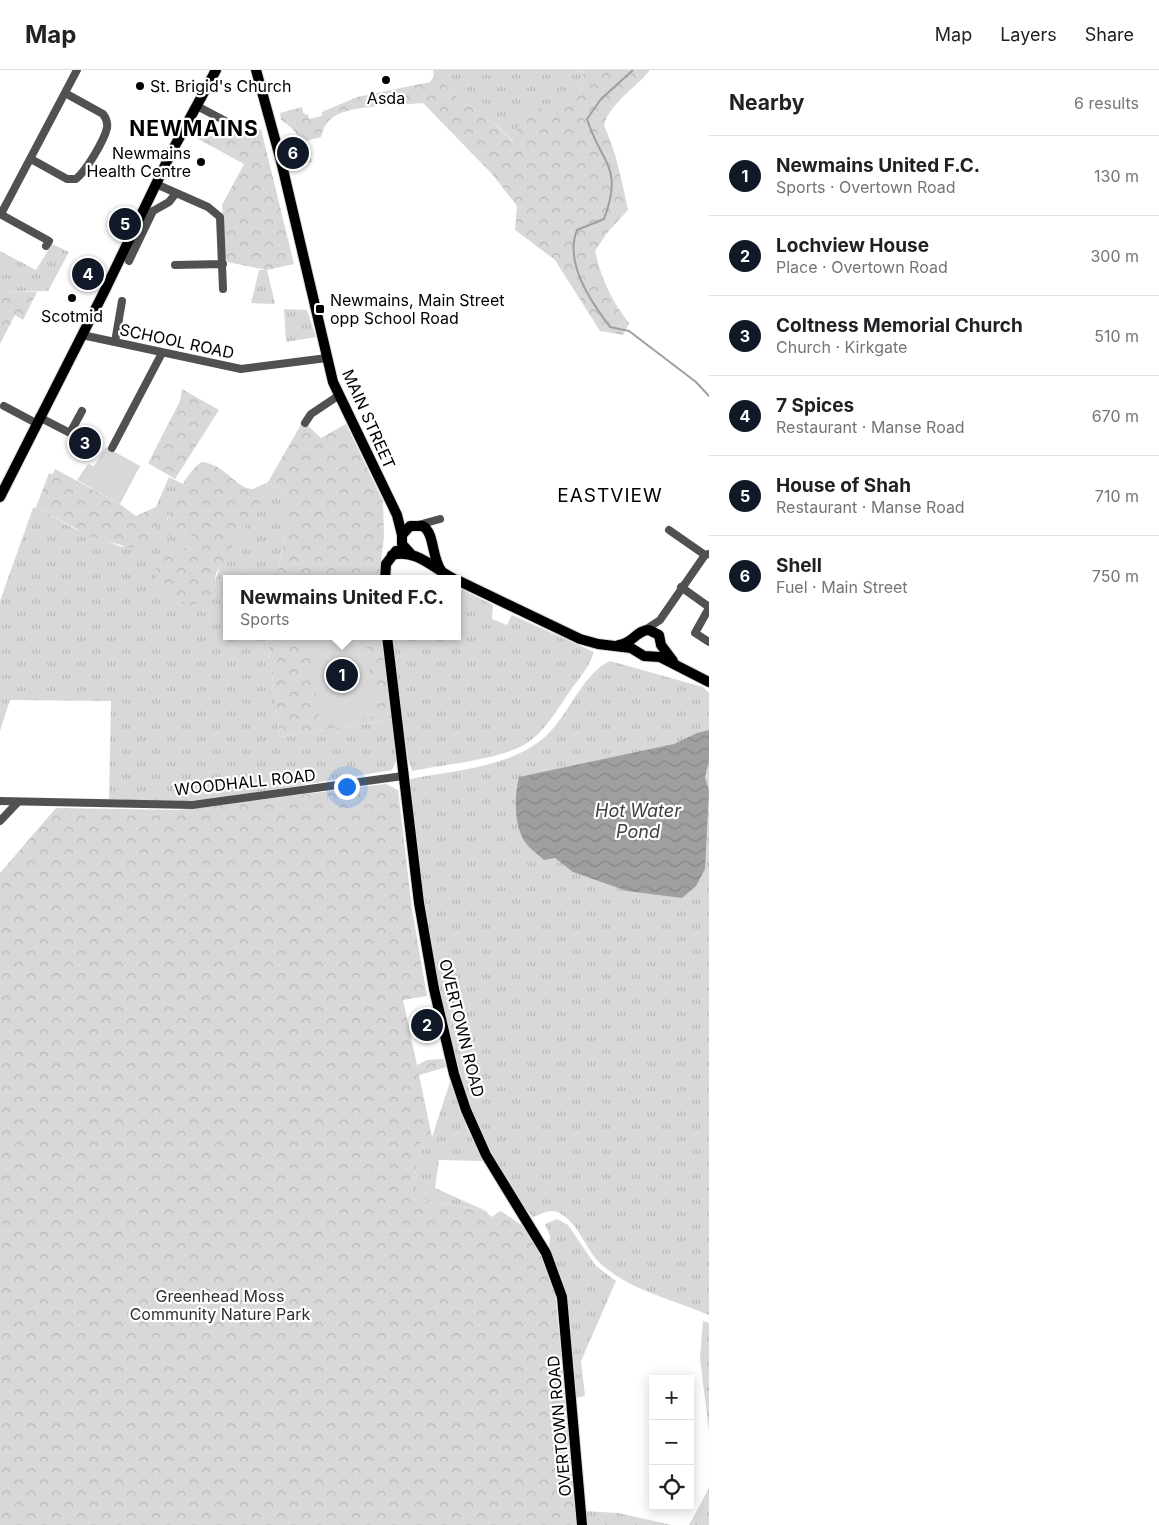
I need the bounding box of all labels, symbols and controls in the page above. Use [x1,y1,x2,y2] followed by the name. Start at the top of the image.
[25,20,76,49] text: Map
[935,24,972,45] text: Map
[1000,24,1057,45] text: Layers
[1085,24,1134,45] text: Share
[380,74,392,86] marker: Asda
[150,76,291,96] place label: St. Brigid's Church
[134,80,146,92] marker: St. Brigid's Church
[367,88,405,108] place label: Asda
[729,90,804,115] text: Nearby
[1074,93,1139,113] text: 6 results
[129,116,259,141] district label: NEWMAINS
[277,134,309,172] pin: 6
[87,143,191,181] place label: Newmains Health Centre
[776,154,980,177] text: Newmains United F.C.
[195,156,207,168] marker: Newmains Health Centre
[742,166,748,186] text: 1
[1094,166,1139,186] text: 130 m
[776,177,956,197] text: Sports · Overtown Road
[109,205,141,243] pin: 5
[776,234,929,257] text: Lochview House
[740,246,750,266] text: 2
[1090,246,1139,266] text: 300 m
[72,255,104,293] pin: 4
[776,257,948,277] text: Place · Overtown Road
[330,290,504,328] place label: Newmains, Main Street opp School Road
[66,292,78,304] marker: Scotmid
[314,303,326,315] marker: Newmains, Main Street opp School Road
[41,306,103,326] place label: Scotmid
[776,314,1023,337] text: Coltness Memorial Church
[118,319,236,363] street label: SCHOOL ROAD
[740,326,750,346] text: 3
[1094,326,1139,346] text: 510 m
[776,337,907,357] text: Church · Kirkgate
[338,366,400,472] street label: MAIN STREET
[776,394,854,417] text: 7 Spices
[740,406,750,426] text: 4
[1092,406,1139,426] text: 670 m
[776,417,965,437] text: Restaurant · Manse Road
[69,424,101,462] pin: 3
[776,474,911,497] text: House of Shah
[557,484,663,507] district label: EASTVIEW
[740,486,750,506] text: 5
[1095,486,1139,506] text: 710 m
[776,497,965,517] text: Restaurant · Manse Road
[776,554,822,577] text: Shell
[740,566,750,586] text: 6
[1092,566,1139,586] text: 750 m
[223,575,461,640] popup
[776,577,908,597] text: Fuel · Main Street
[240,586,444,609] text: Newmains United F.C.
[240,609,289,629] text: Sports
[326,656,358,694] pin: 1
[173,765,317,799] street label: WOODHALL ROAD
[334,774,360,800] your location
[595,800,682,842] water label: Hot Water Pond
[435,957,489,1099] street label: OVERTOWN ROAD
[411,1006,443,1044] pin: 2
[130,1286,311,1324] park label: Greenhead Moss Community Nature Park
[543,1355,575,1497] street label: OVERTOWN ROAD
[649,1375,694,1510] map controls
[649,1375,694,1420] button: +
[649,1420,694,1465] button: −
[649,1465,694,1510] button: locate

